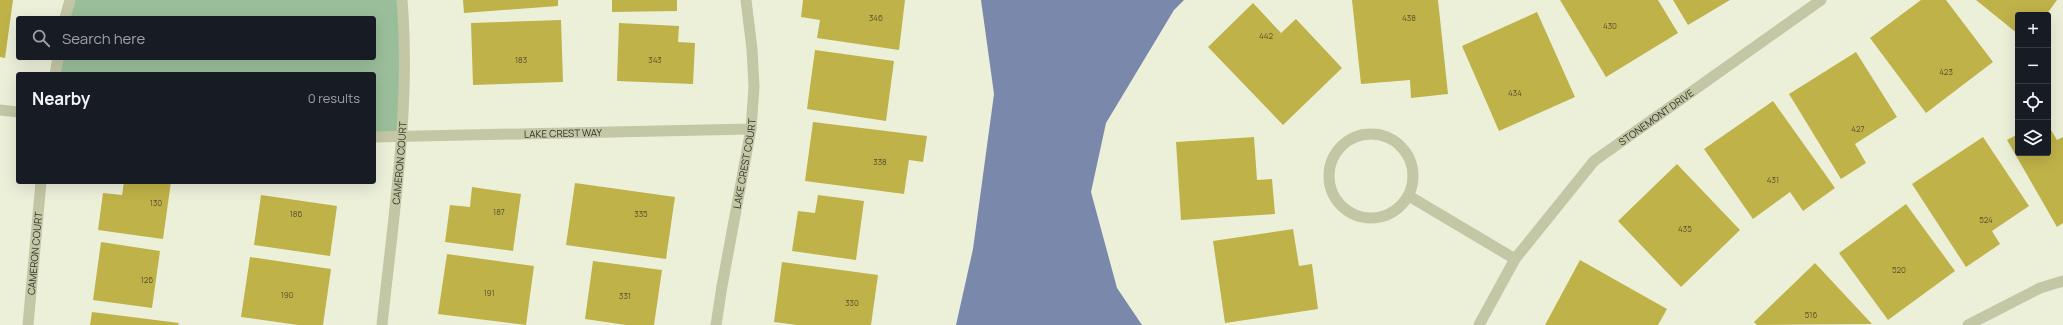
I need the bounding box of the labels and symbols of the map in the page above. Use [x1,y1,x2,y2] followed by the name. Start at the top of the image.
[869,12,883,23] house number: 346
[1402,12,1416,23] house number: 438
[1603,20,1617,31] house number: 430
[1259,30,1273,41] house number: 442
[515,54,527,65] house number: 183
[648,54,662,65] house number: 343
[1939,66,1953,77] house number: 423
[1615,85,1697,149] street label: STONEMONT DRIVE
[1508,87,1522,98] house number: 434
[729,118,759,210] street label: LAKE CREST COURT
[388,121,410,205] street label: CAMERON COURT
[1851,123,1865,134] house number: 427
[524,125,602,141] street label: LAKE CREST WAY
[873,156,887,167] house number: 338
[1767,174,1779,185] house number: 431
[150,197,162,208] house number: 130
[493,206,505,217] house number: 187
[290,208,302,219] house number: 186
[634,208,648,219] house number: 335
[24,211,45,296] street label: CAMERON COURT
[1979,214,1993,225] house number: 524
[1678,223,1692,234] house number: 435
[1892,264,1906,275] house number: 520
[141,274,153,285] house number: 126
[483,287,495,298] house number: 191
[281,289,294,300] house number: 190
[619,290,631,301] house number: 331
[845,297,859,308] house number: 330
[1805,309,1817,320] house number: 516

